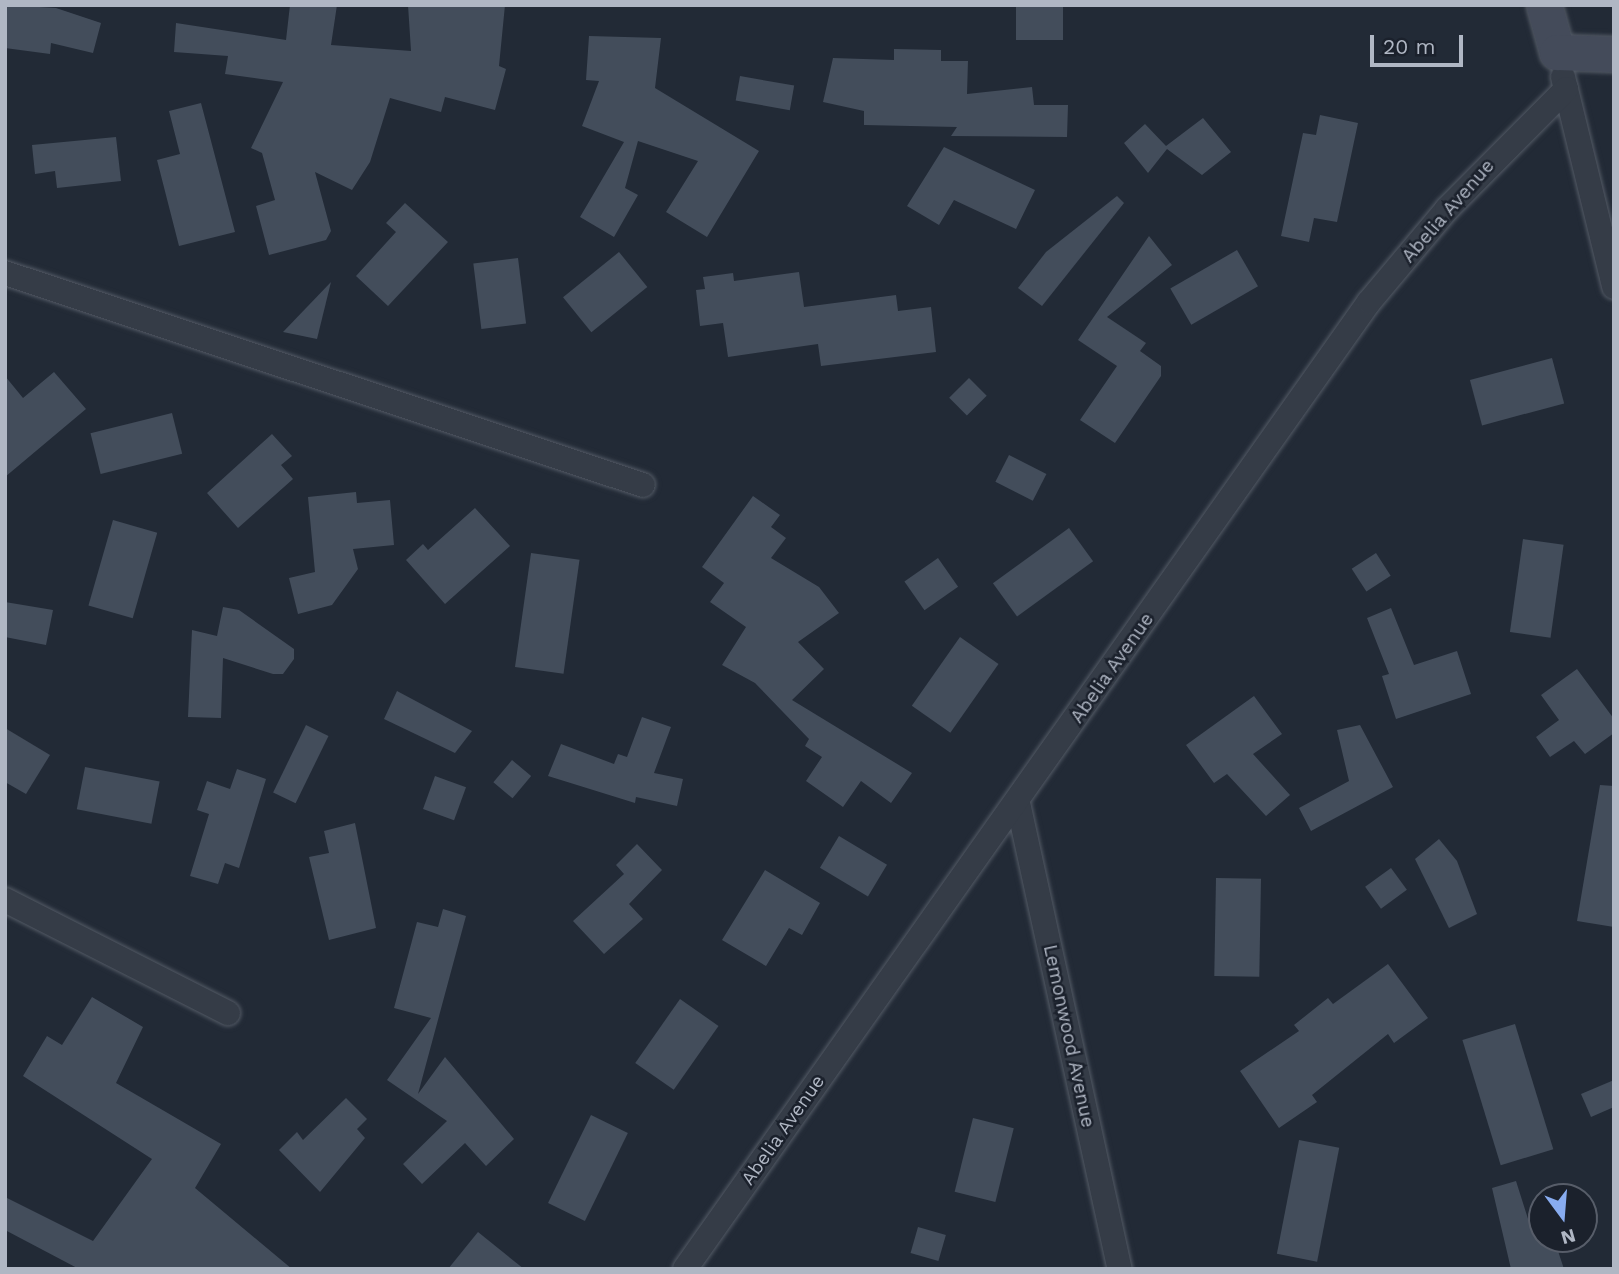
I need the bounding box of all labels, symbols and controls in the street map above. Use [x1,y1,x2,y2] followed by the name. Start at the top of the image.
[1374,21,1467,65] scale bar
[1383,34,1435,59] text: 20 m
[1397,154,1499,268] street label: Abelia Avenue
[1065,608,1159,728] street label: Abelia Avenue
[1038,942,1100,1130] street label: Lemonwood Avenue
[736,1070,830,1190] street label: Abelia Avenue
[1528,1183,1598,1253] north arrow
[1558,1224,1578,1250] text: N

